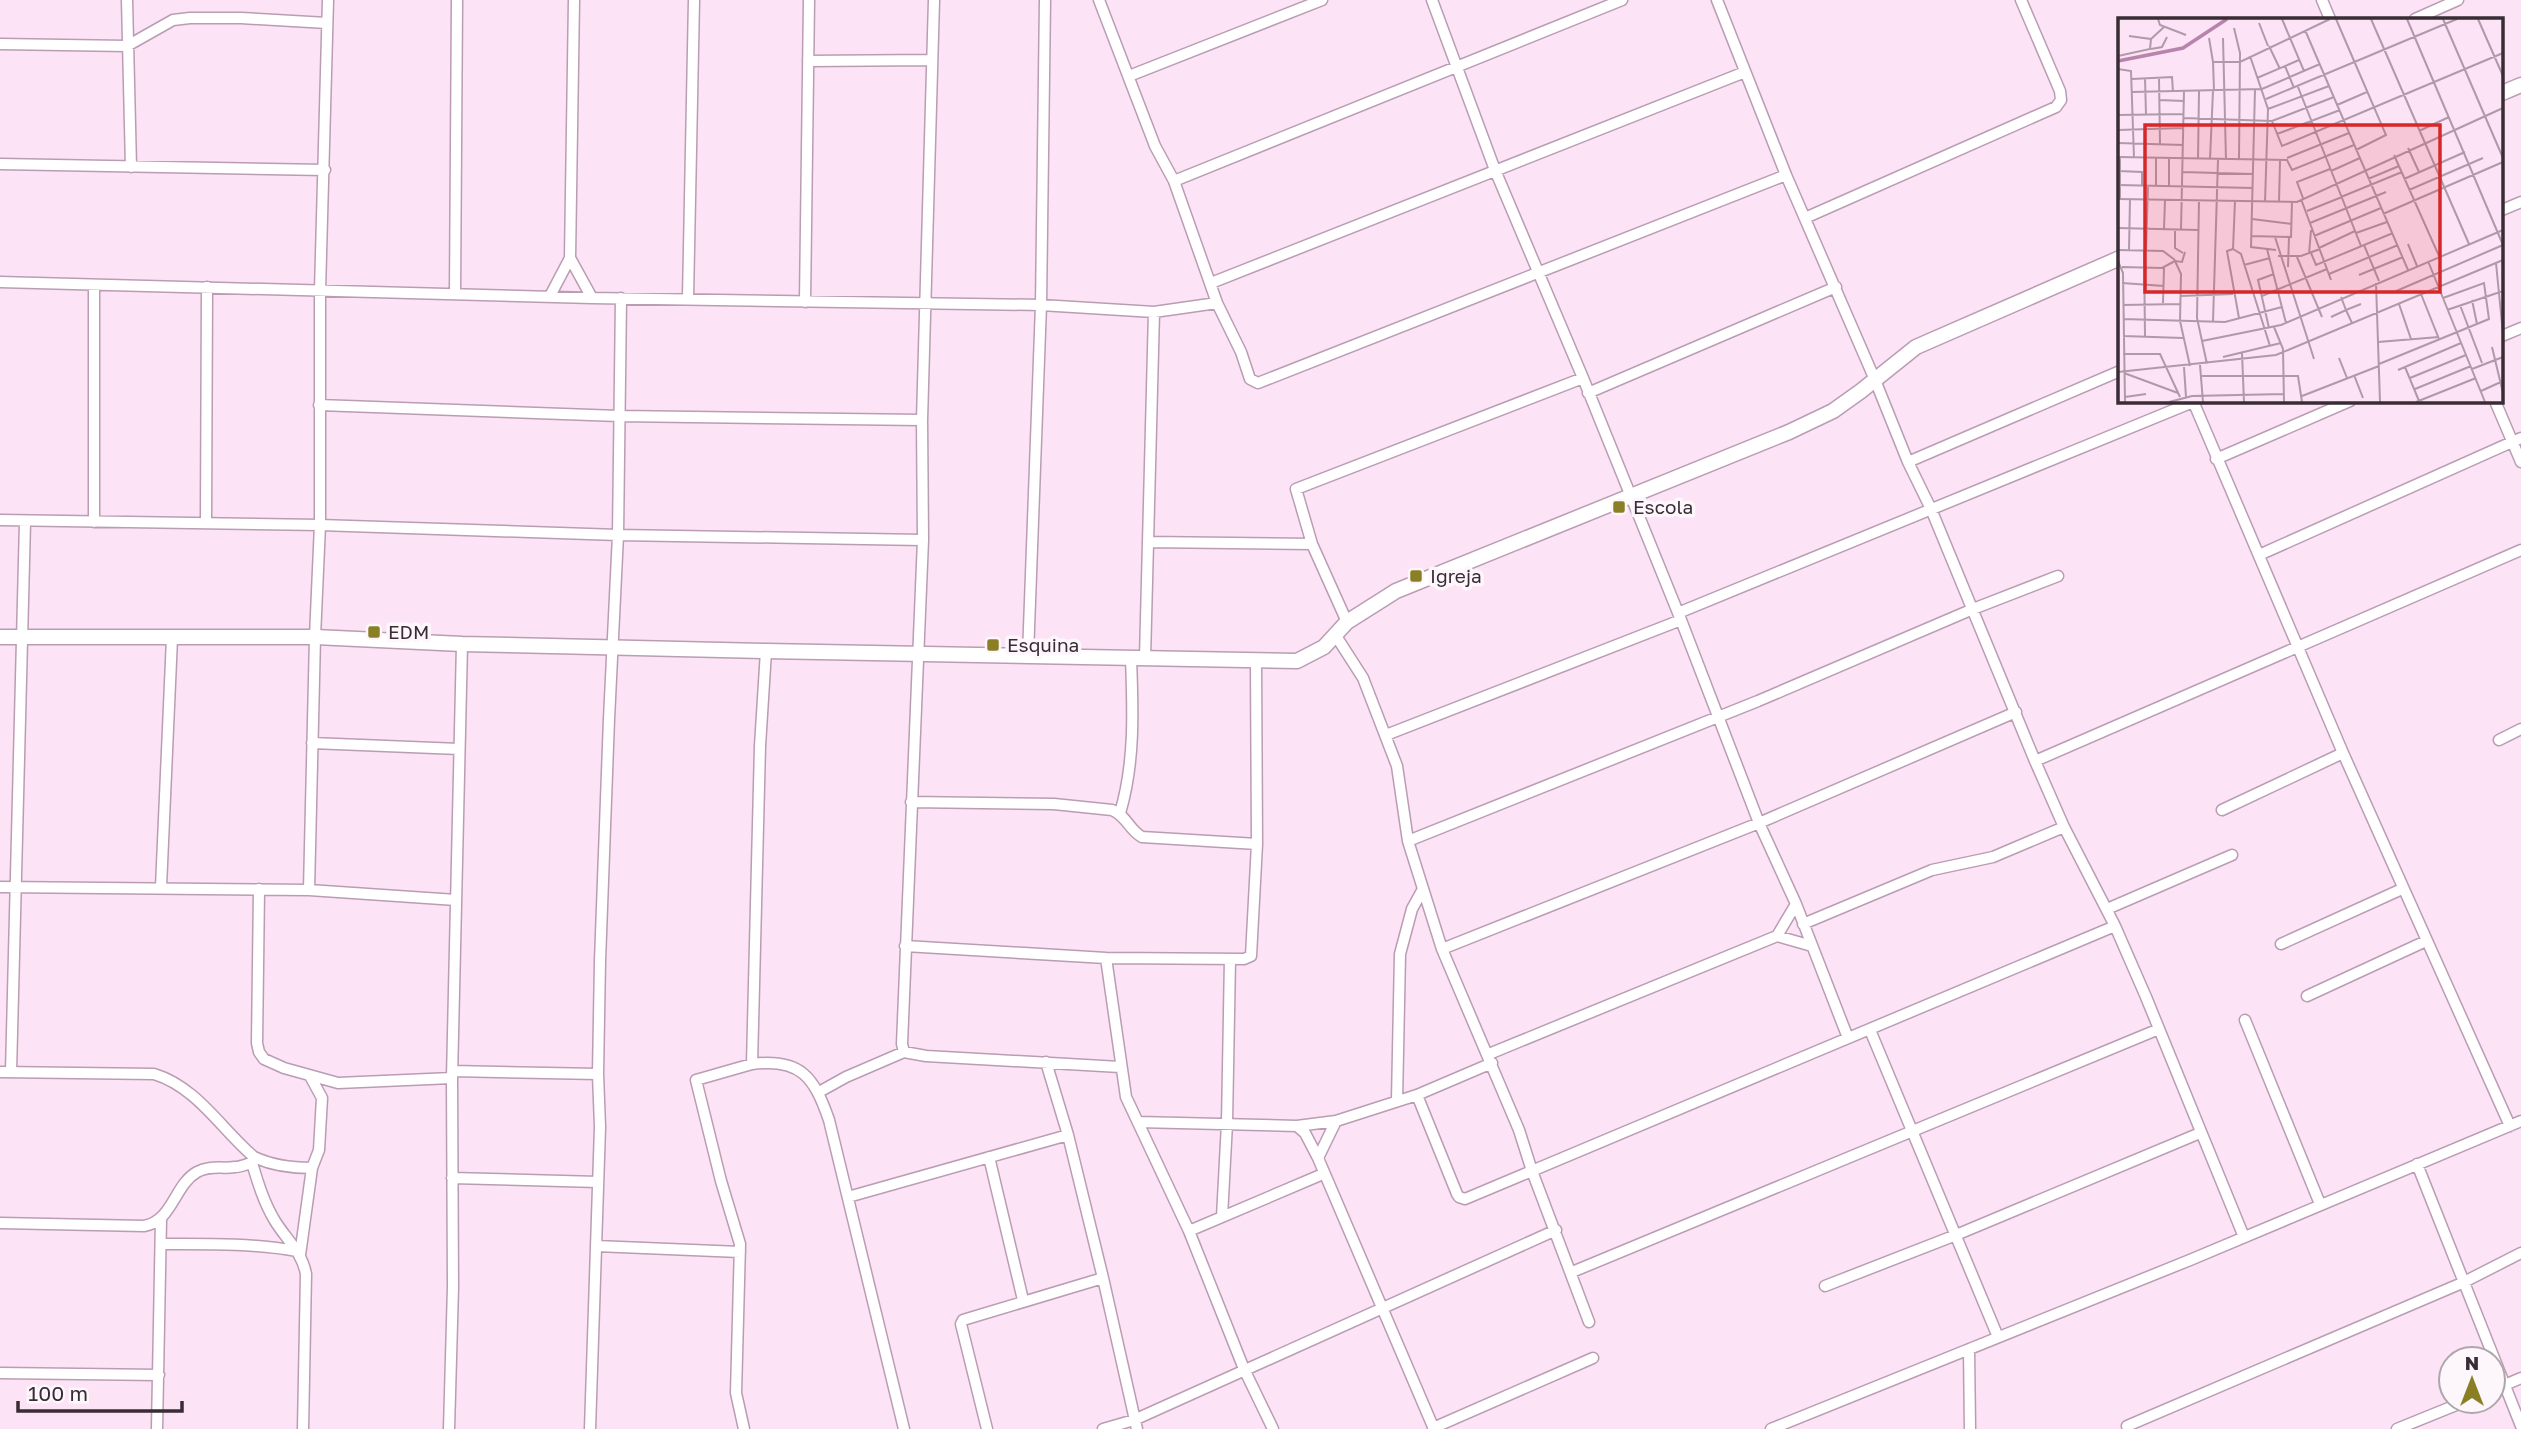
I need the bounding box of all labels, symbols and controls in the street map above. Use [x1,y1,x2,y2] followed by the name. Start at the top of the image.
[2118,18,2504,402] inset map
[1633,495,1693,518] place label: Escola
[1611,499,1627,515] marker: Escola
[1430,564,1482,587] place label: Igreja
[1408,568,1424,584] marker: Igreja
[388,620,429,643] place label: EDM
[366,624,382,640] marker: EDM
[1007,633,1079,656] place label: Esquina
[985,637,1001,653] marker: Esquina
[2437,1345,2507,1415] north arrow
[2465,1351,2479,1374] text: N
[18,1370,182,1414] scale bar
[28,1380,88,1406] text: 100 m

